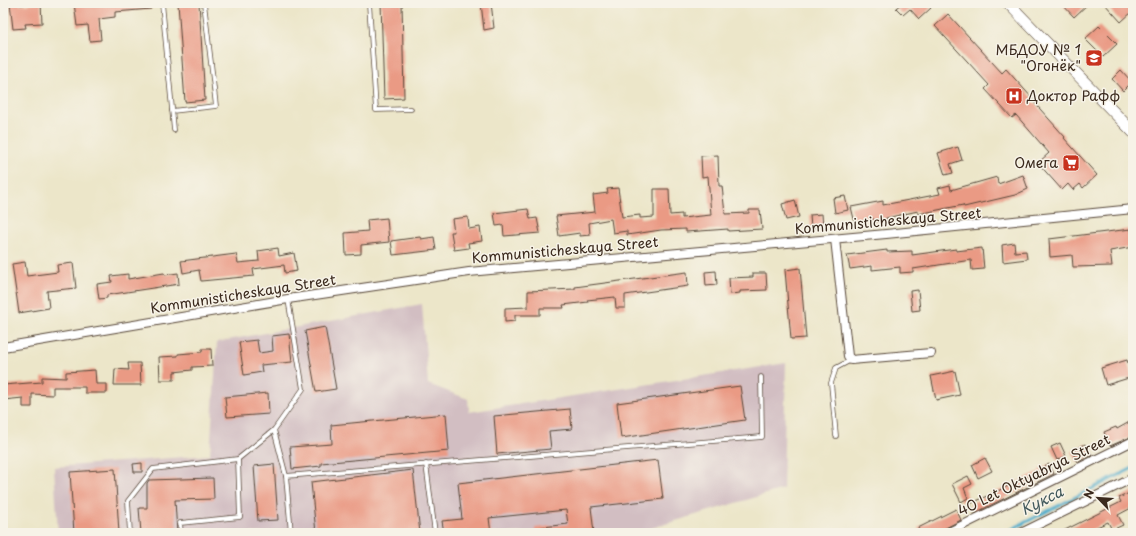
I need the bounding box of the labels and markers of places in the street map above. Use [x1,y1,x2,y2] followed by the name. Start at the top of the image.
[995,39,1081,76] place label: МБДОУ № 1 "Огонёк"
[1084,48,1104,68] school or university icon: МБДОУ № 1 "Огонёк"
[1026,85,1120,106] place label: Доктор Рафф
[1004,86,1024,106] hospital icon: Доктор Рафф
[1014,152,1058,173] place label: Омега
[1061,153,1081,173] supermarket icon: Омега

